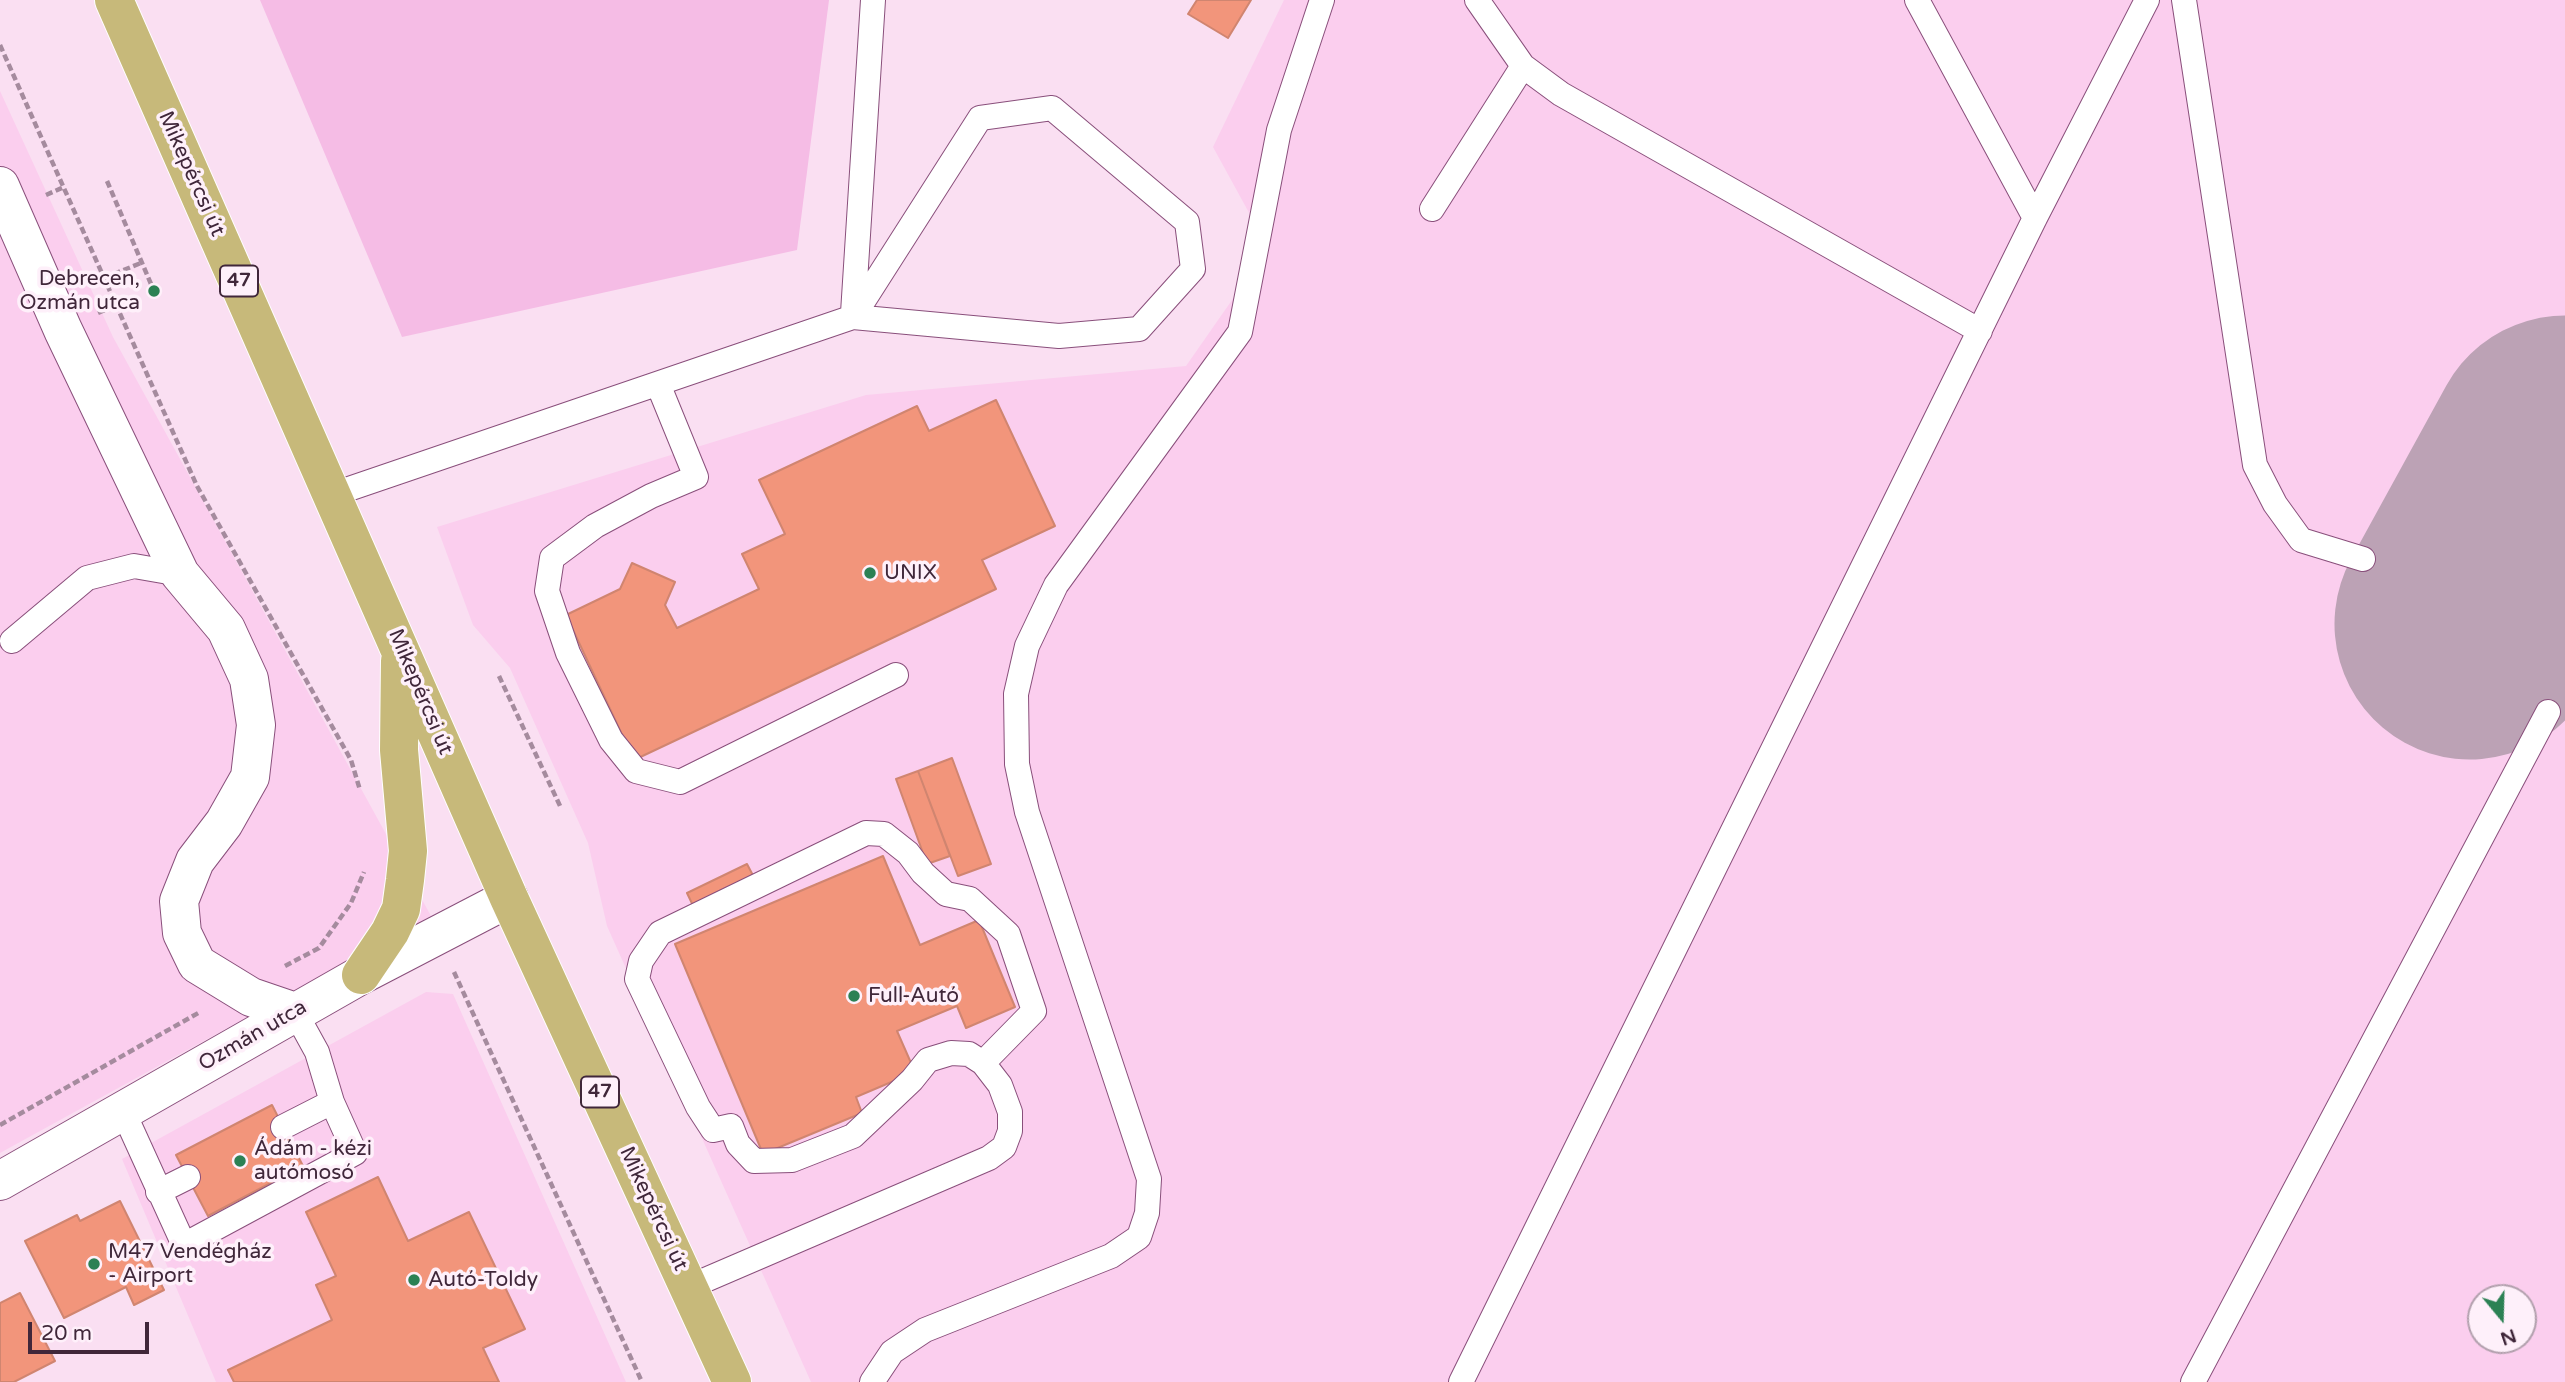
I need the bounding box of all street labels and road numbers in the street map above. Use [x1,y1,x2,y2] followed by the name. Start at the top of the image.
[152,108,230,240] street label: Mikepércsi út
[220,266,258,296] road number: 47
[382,625,458,759] street label: Mikepércsi út
[195,995,311,1077] street label: Ozmán utca
[581,1076,619,1108] road number: 47
[613,1143,693,1275] street label: Mikepércsi út

